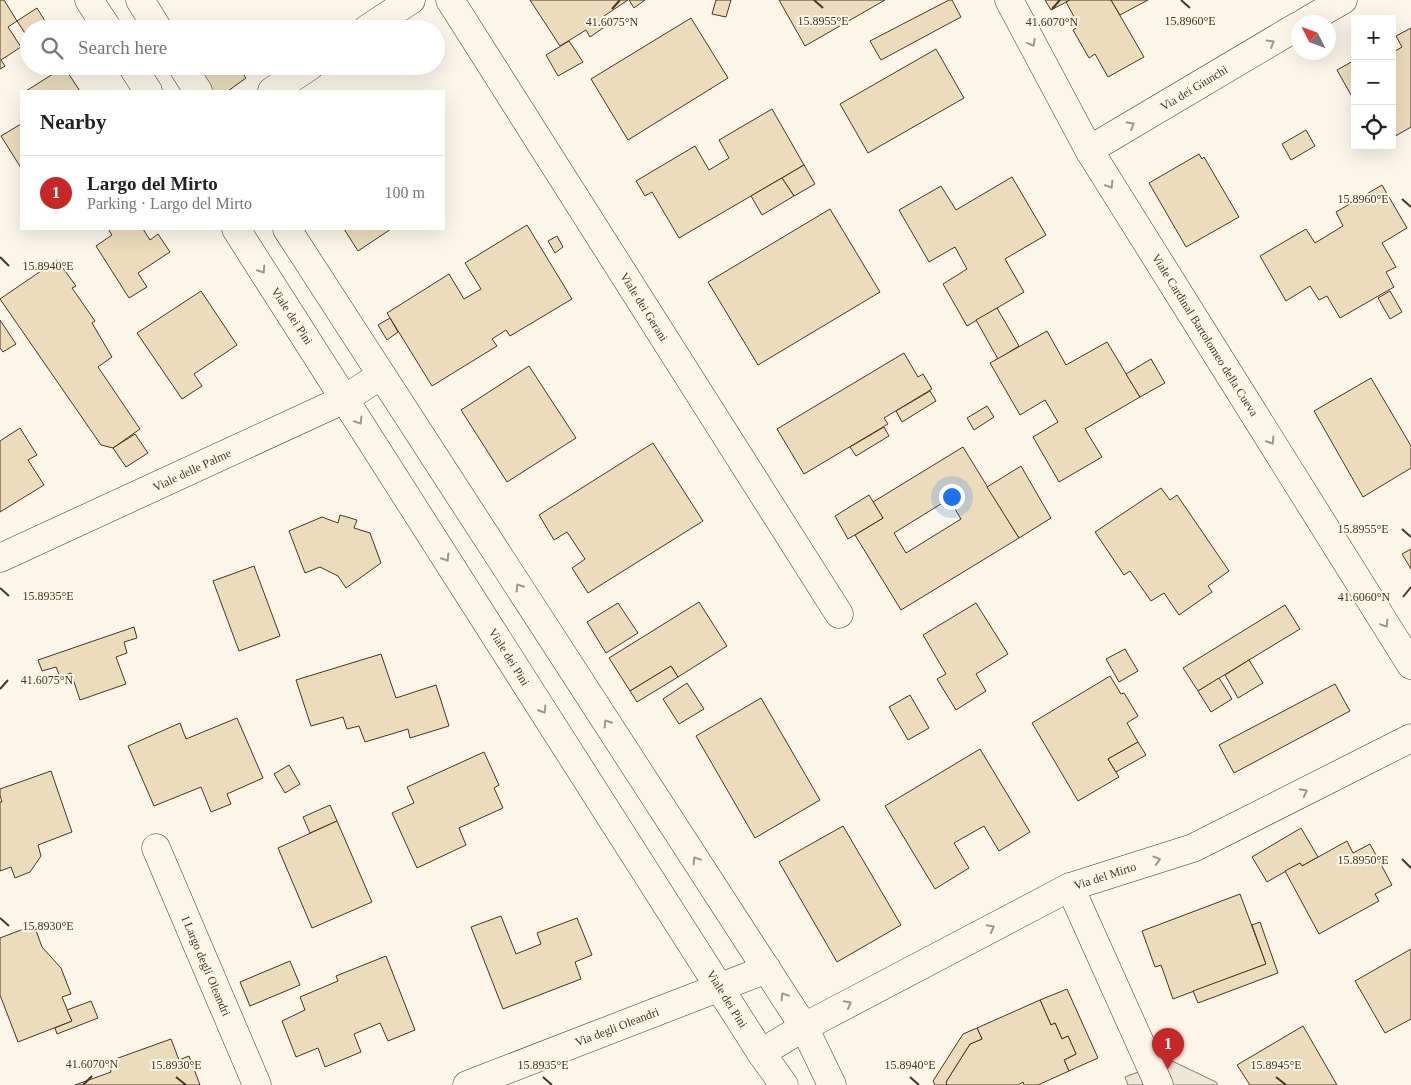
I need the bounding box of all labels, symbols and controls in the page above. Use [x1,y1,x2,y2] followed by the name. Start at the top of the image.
[797,14,849,28] text: 15.8955°E
[1164,14,1216,28] text: 15.8960°E
[586,15,639,29] text: 41.6075°N
[1026,15,1079,29] text: 41.6070°N
[1291,15,1336,60] north arrow
[1351,15,1396,150] map controls
[1351,15,1396,60] button: +
[20,20,445,75] search box
[38,34,66,62] icon: search
[78,37,167,58] text: Search here
[1025,38,1035,47] one-way arrow
[1265,39,1274,49] one-way arrow
[1351,60,1396,105] button: −
[1158,62,1231,114] street label: Via dei Giunchi
[1351,105,1396,150] button: locate
[40,110,107,134] text: Nearby
[1125,122,1134,132] one-way arrow
[87,173,218,194] text: Largo del Mirto
[1104,180,1114,189] one-way arrow
[52,184,60,201] text: 1
[385,184,425,201] text: 100 m
[1337,192,1389,206] text: 15.8960°E
[87,195,252,212] text: Parking · Largo del Mirto
[1149,251,1261,420] street label: Viale Cardinal Bartolomeo della Cueva
[22,259,74,273] text: 15.8940°E
[256,264,265,273] one-way arrow
[617,270,671,345] street label: Viale dei Gerani
[268,285,316,348] street label: Viale dei Pini
[353,416,362,425] one-way arrow
[1265,436,1274,445] one-way arrow
[151,446,233,494] street label: Viale delle Palme
[939,484,965,510] your location
[1337,522,1389,536] text: 15.8955°E
[440,553,450,562] one-way arrow
[515,583,525,592] one-way arrow
[22,589,74,603] text: 15.8935°E
[1338,590,1391,604] text: 41.6060°N
[1379,618,1388,627] one-way arrow
[486,626,533,689] street label: Viale dei Pini
[21,673,74,687] text: 41.6075°N
[537,705,546,714] one-way arrow
[604,720,613,729] one-way arrow
[1299,788,1308,798] one-way arrow
[1337,853,1389,867] text: 15.8950°E
[1152,855,1161,865] one-way arrow
[692,856,702,865] one-way arrow
[1072,859,1138,893] street label: Via del Mirto
[179,914,234,1019] street label: I Largo degli Oleandri
[22,919,74,933] text: 15.8930°E
[986,924,995,934] one-way arrow
[704,968,751,1031] street label: Viale dei Pini
[781,992,791,1001] one-way arrow
[842,1000,851,1010] one-way arrow
[573,1004,661,1049] street label: Via degli Oleandri
[1152,1028,1184,1069] pin: 1
[66,1057,119,1071] text: 41.6070°N
[150,1058,202,1072] text: 15.8930°E
[517,1058,569,1072] text: 15.8935°E
[884,1058,936,1072] text: 15.8940°E
[1250,1058,1302,1072] text: 15.8945°E

